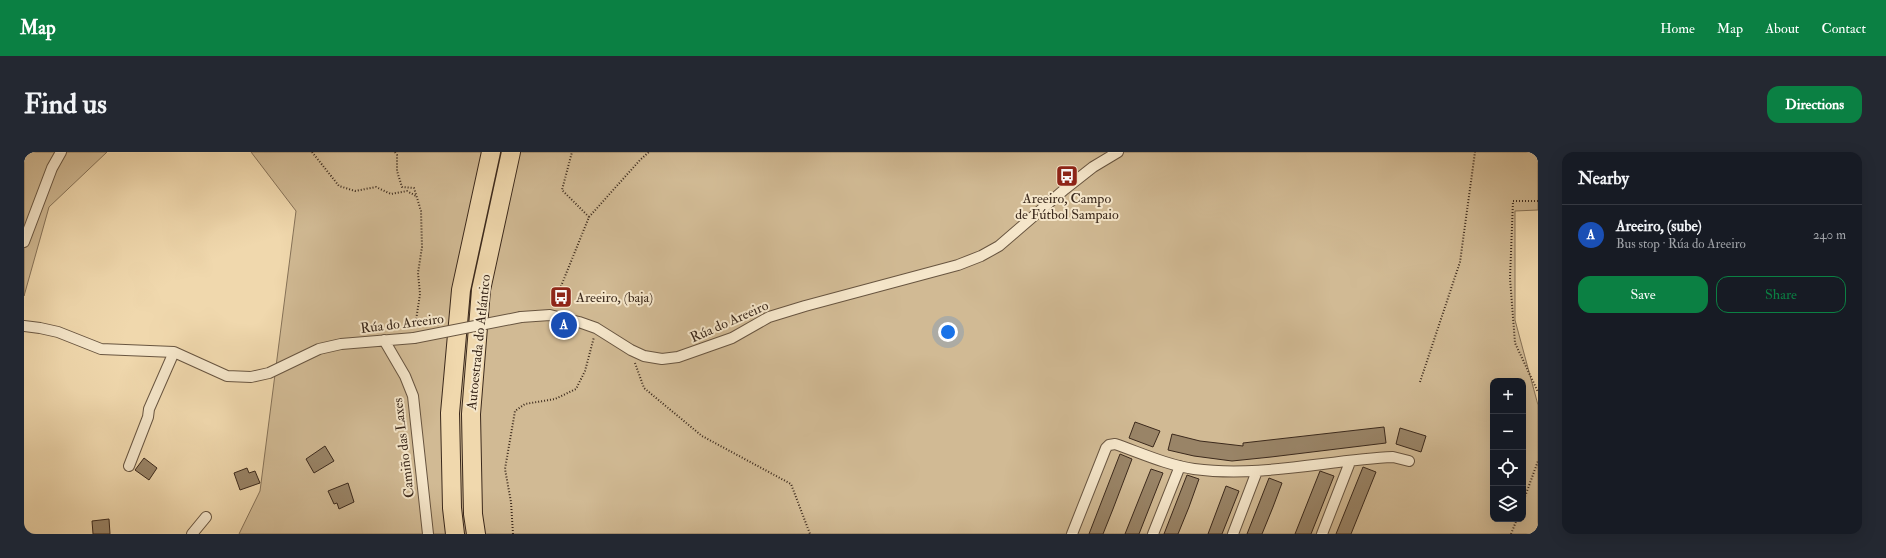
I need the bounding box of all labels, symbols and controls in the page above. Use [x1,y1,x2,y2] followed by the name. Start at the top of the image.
[20,16,56,40] text: Map
[1660,20,1695,37] text: Home
[1717,20,1743,37] text: Map
[1765,20,1799,37] text: About
[1821,20,1866,37] text: Contact
[1767,86,1862,123] button: Directions
[24,87,107,122] text: Find us
[1054,163,1080,189] bus stop icon: Areeiro, Campo de Fútbol Sampaio
[1578,168,1629,189] text: Nearby
[1015,190,1119,224] place label: Areeiro, Campo de Fútbol Sampaio
[1616,217,1702,236] text: Areeiro, (sube)
[1587,227,1595,243] text: A
[1813,227,1846,243] text: 240 m
[1616,236,1746,252] text: Bus stop · Rúa do Areeiro
[463,273,494,412] street label: Autoestrada do Atlántico
[1578,276,1708,313] button: Save
[1716,276,1846,313] button: Share
[548,284,574,310] bus stop icon: Areeiro, (baja)
[575,289,653,306] place label: Areeiro, (baja)
[687,297,771,346] street label: Rúa do Areeiro
[359,310,445,337] street label: Rúa do Areeiro
[551,310,577,340] pin: A
[938,322,958,342] your location
[1490,378,1526,522] map controls
[1490,378,1526,414] button: +
[389,397,418,499] street label: Camiño das Laxes
[1490,414,1526,450] button: −
[1490,450,1526,486] button: locate
[1490,486,1526,522] button: layers

